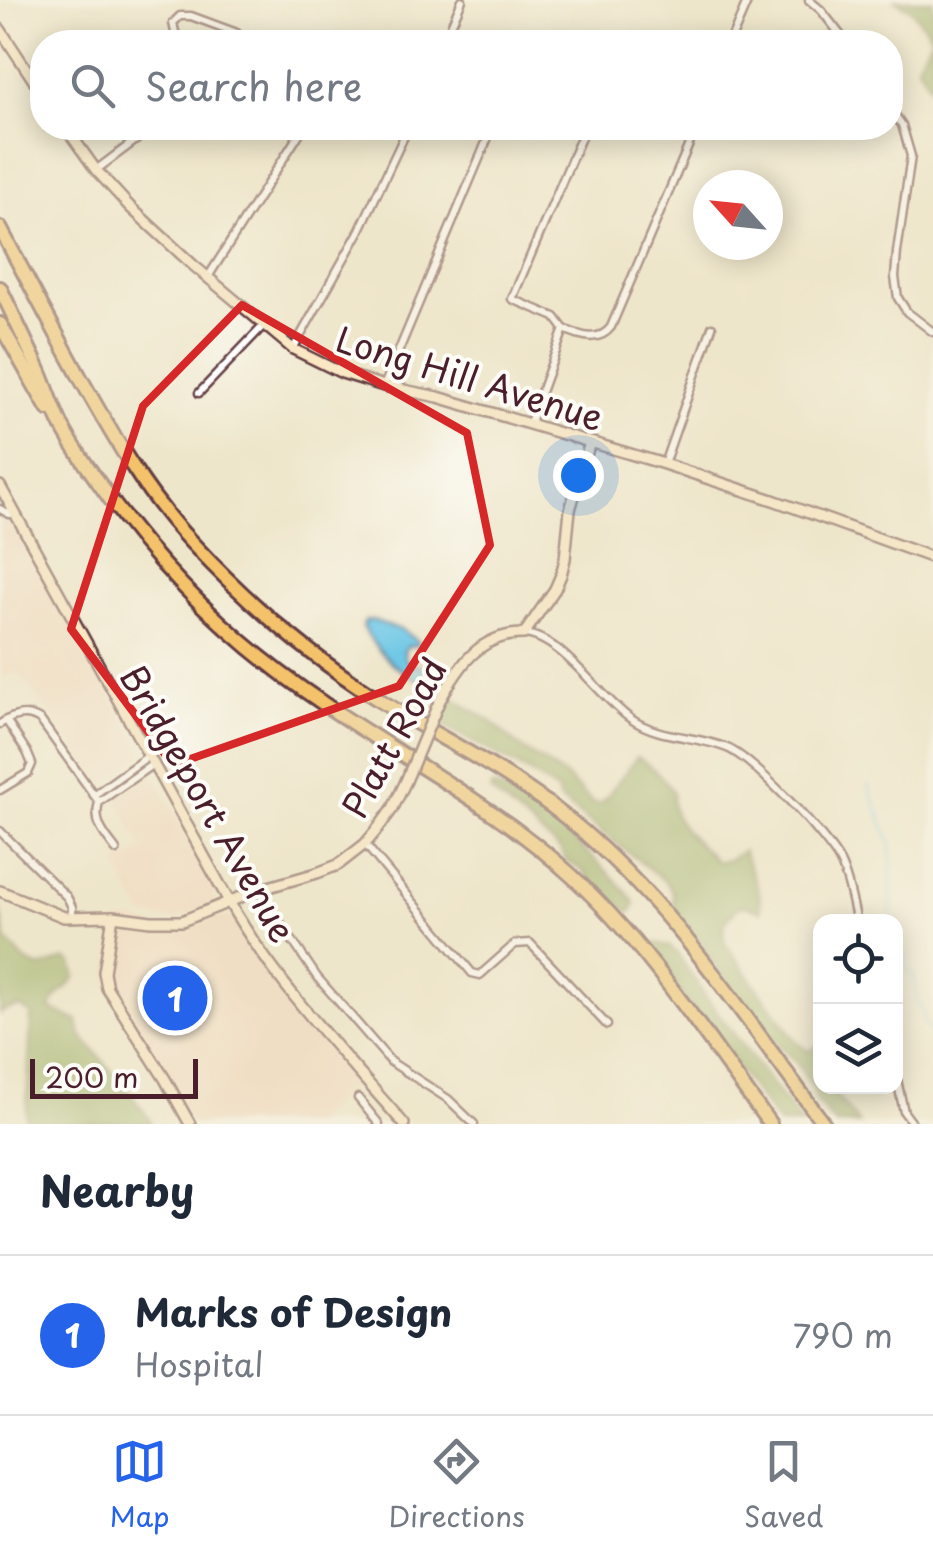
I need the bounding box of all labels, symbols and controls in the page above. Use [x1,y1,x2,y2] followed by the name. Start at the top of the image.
[30,30,903,140] search box
[145,57,362,114] text: Search here
[65,58,120,113] icon: search
[693,170,783,260] north arrow
[330,311,610,443] street label: Long Hill Avenue
[553,450,604,501] your location
[327,647,459,827] street label: Platt Road
[108,655,310,951] street label: Bridgeport Avenue
[813,914,903,1094] map controls
[813,914,903,1004] button: locate
[142,960,208,1036] pin: 1
[813,1004,903,1094] button: layers
[30,1054,198,1098] scale bar
[45,1055,138,1098] text: 200 m
[40,1158,194,1221] text: Nearby
[135,1283,452,1340] text: Marks of Design
[65,1311,80,1359] text: 1
[793,1311,893,1359] text: 790 m
[135,1340,263,1388] text: Hospital
[110,1434,169,1537] tab: Map
[389,1434,525,1537] tab: Directions
[744,1434,823,1537] tab: Saved

